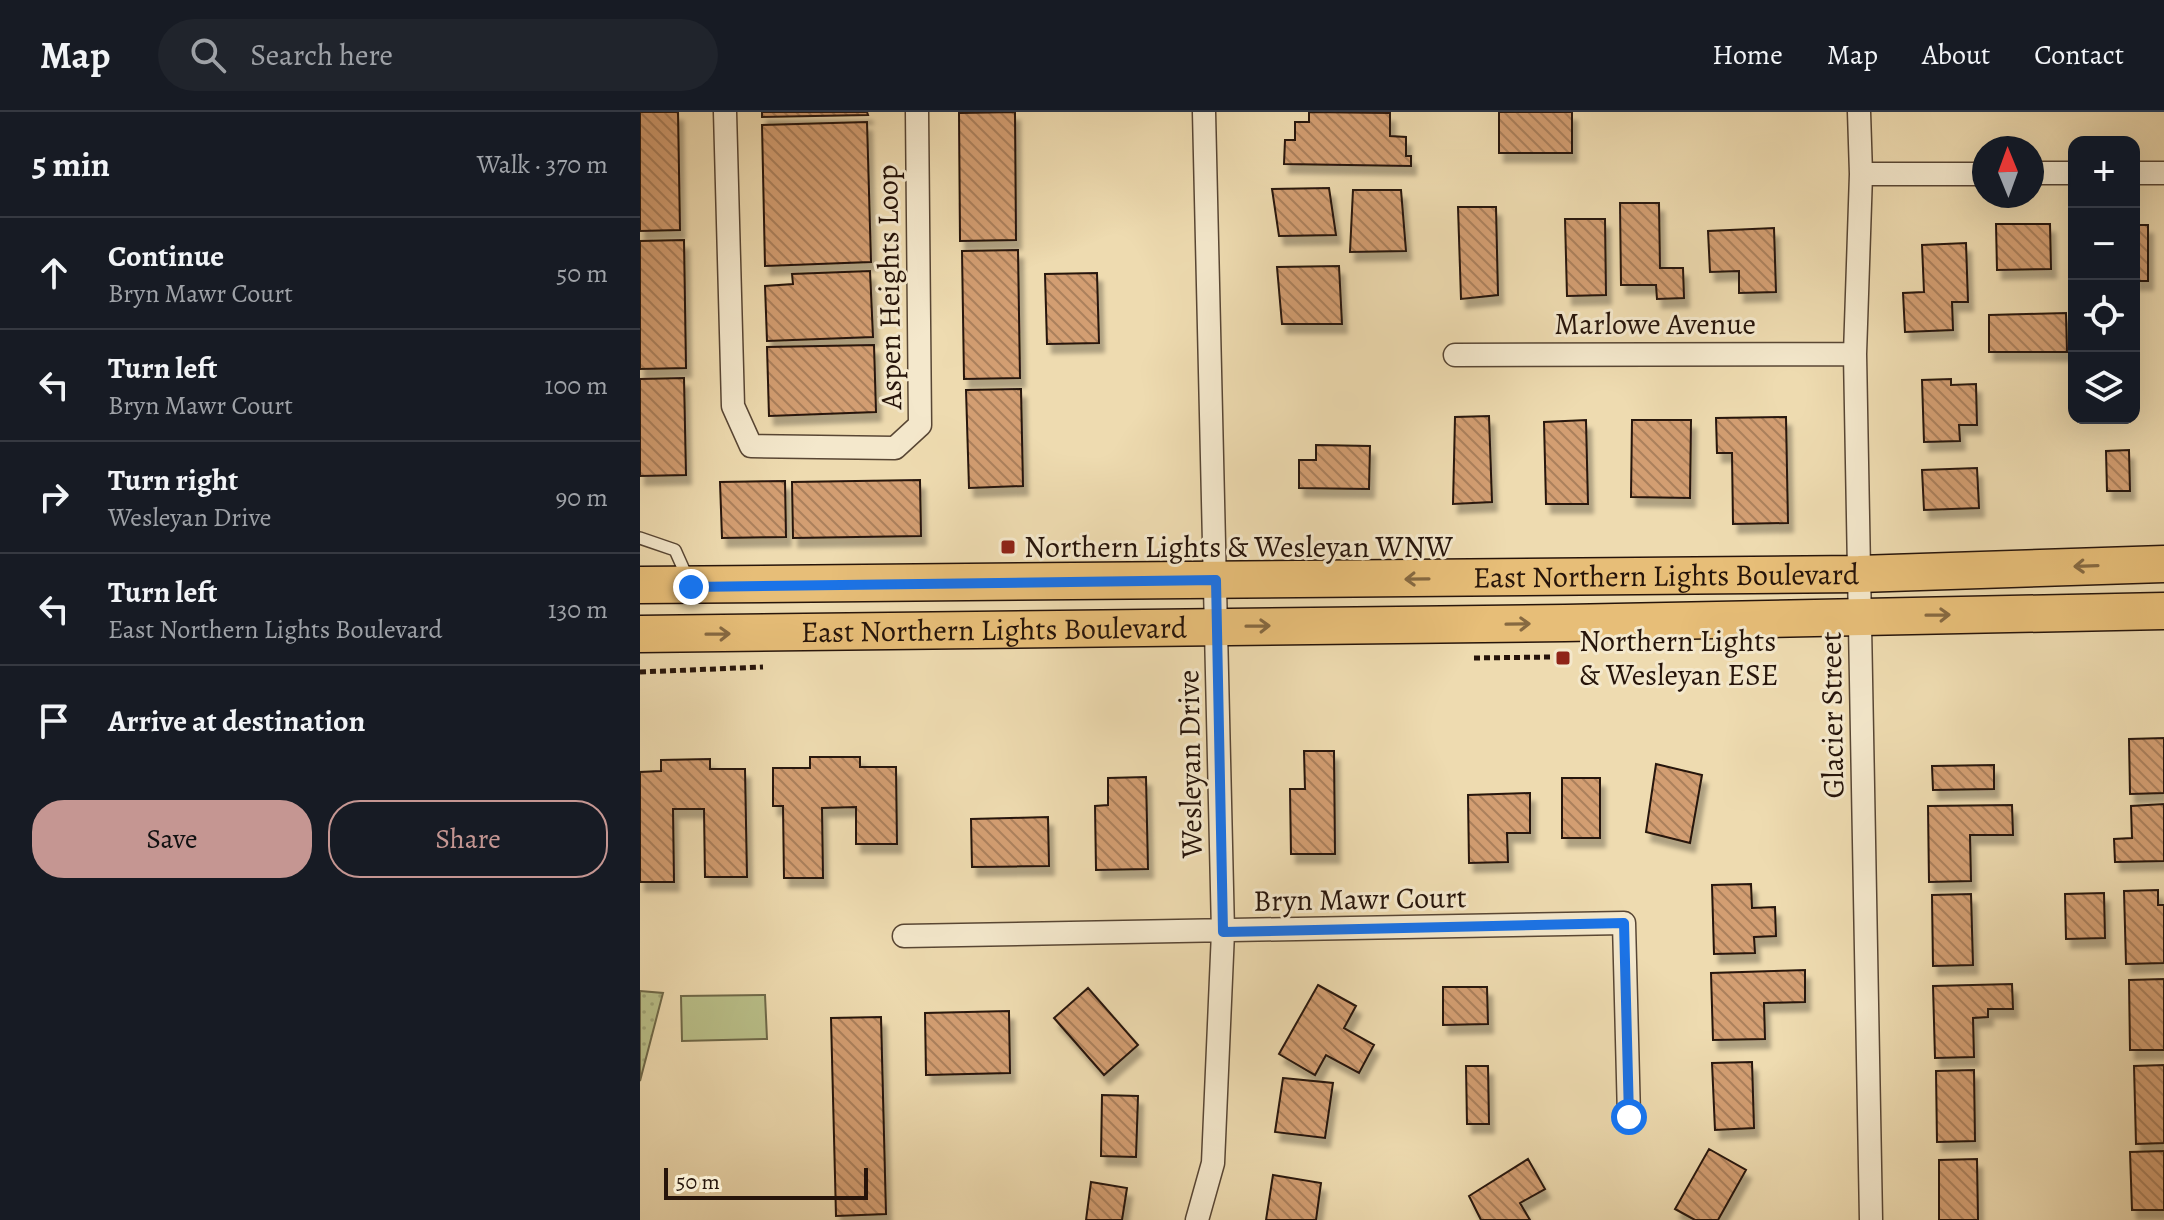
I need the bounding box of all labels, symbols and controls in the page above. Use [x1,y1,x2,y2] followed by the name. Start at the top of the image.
[158,19,718,91] search box
[40,29,110,81] text: Map
[186,33,230,77] icon: search
[250,35,393,75] text: Search here
[1712,36,1783,74] text: Home
[1827,36,1878,74] text: Map
[1922,36,1990,74] text: About
[2034,36,2124,74] text: Contact
[1972,136,2044,208] north arrow
[2068,136,2140,424] map controls
[2068,136,2140,208] button: +
[32,141,110,188] text: 5 min
[477,147,608,182] text: Walk · 370 m
[867,164,911,411] street label: Aspen Heights Loop
[2068,208,2140,280] button: −
[108,236,224,276] text: Continue
[32,251,76,295] icon: ahead
[556,256,608,291] text: 50 m
[108,276,293,311] text: Bryn Mawr Court
[2068,280,2140,352] button: locate
[1554,304,1756,344] street label: Marlowe Avenue
[108,348,217,388] text: Turn left
[2068,352,2140,424] button: layers
[32,363,76,407] icon: left
[545,368,608,403] text: 100 m
[108,388,293,423] text: Bryn Mawr Court
[108,460,238,500] text: Turn right
[32,475,76,519] icon: right
[556,480,608,515] text: 90 m
[108,500,271,535] text: Wesleyan Drive
[1024,527,1453,567] place label: Northern Lights & Wesleyan WNW
[999,538,1017,556] marker: Northern Lights & Wesleyan WNW
[1473,554,1860,597] street label: East Northern Lights Boulevard
[2073,559,2100,574] one-way arrow
[673,569,709,605] route end
[1404,571,1431,587] one-way arrow
[108,572,217,612] text: Turn left
[32,587,76,631] icon: left
[548,592,608,627] text: 130 m
[801,607,1188,652] street label: East Northern Lights Boulevard
[1924,607,1951,623] one-way arrow
[108,612,443,647] text: East Northern Lights Boulevard
[1504,616,1531,632] one-way arrow
[1244,618,1271,634] one-way arrow
[1579,621,1779,695] place label: Northern Lights & Wesleyan ESE
[704,626,731,641] one-way arrow
[1811,631,1853,799] street label: Glacier Street
[1554,649,1572,667] marker: Northern Lights & Wesleyan ESE
[1168,669,1212,860] street label: Wesleyan Drive
[32,699,76,743] icon: arrive
[108,701,365,741] text: Arrive at destination
[32,800,312,878] button: Save
[328,800,608,878] button: Share
[1253,877,1467,921] street label: Bryn Mawr Court
[1611,1099,1647,1135] route start
[664,1164,868,1200] scale bar
[676,1167,720,1197] text: 50 m

